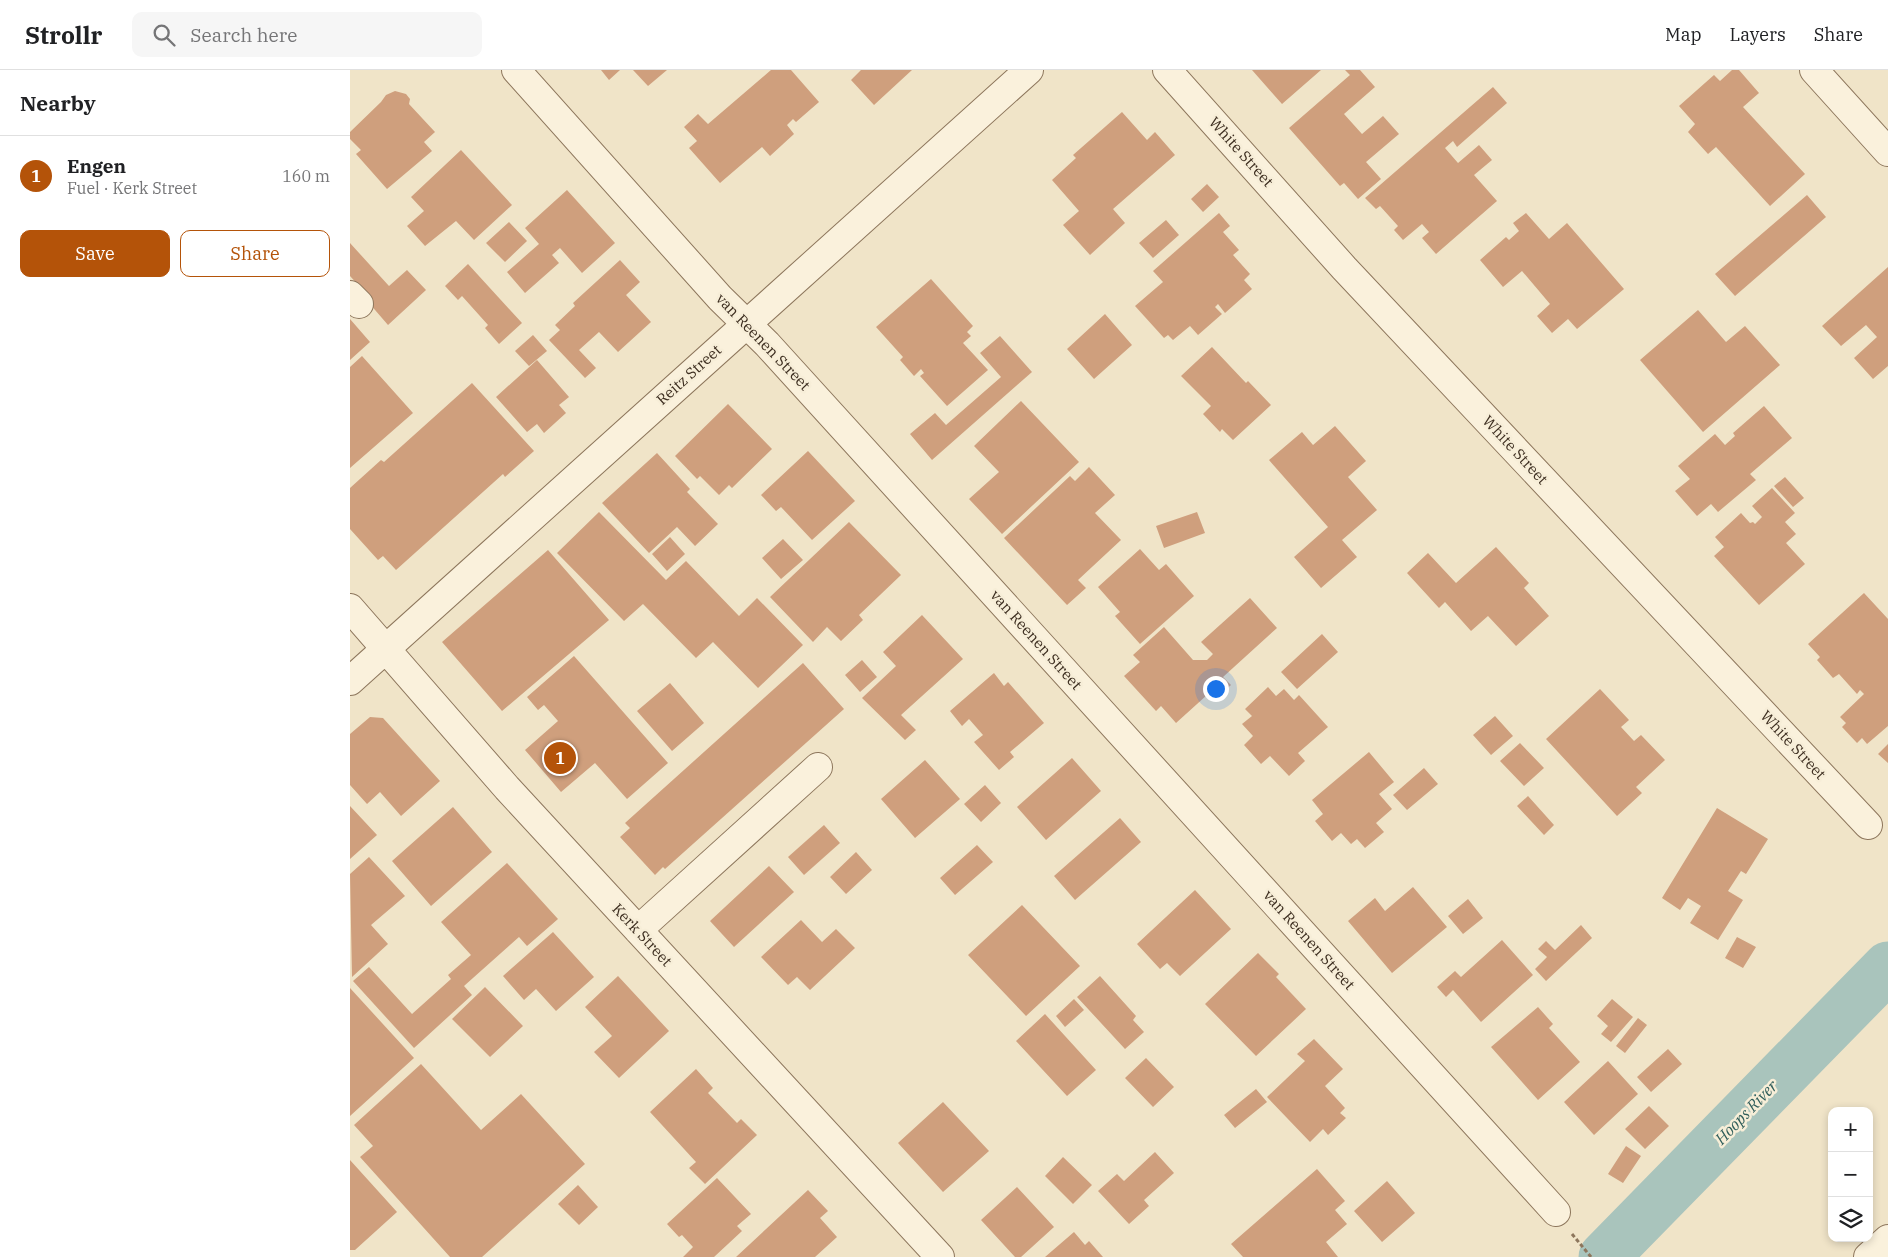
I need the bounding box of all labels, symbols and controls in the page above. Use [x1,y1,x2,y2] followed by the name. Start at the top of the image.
[132,12,482,57] search box
[25,19,102,51] text: Strollr
[150,21,178,49] icon: search
[190,23,297,47] text: Search here
[1665,23,1702,46] text: Map
[1730,23,1786,46] text: Layers
[1814,23,1863,46] text: Share
[20,89,96,117] text: Nearby
[1205,113,1278,191] street label: White Street
[67,154,126,178] text: Engen
[31,166,41,186] text: 1
[282,166,330,186] text: 160 m
[67,178,197,198] text: Fuel · Kerk Street
[20,230,170,277] button: Save
[180,230,330,277] button: Share
[712,289,815,394] street label: van Reenen Street
[652,340,725,409] street label: Reitz Street
[1479,411,1552,488] street label: White Street
[987,586,1086,694] street label: van Reenen Street
[1203,676,1229,702] your location
[1757,706,1830,783] street label: White Street
[544,739,576,777] pin: 1
[1260,886,1359,994] street label: van Reenen Street
[608,899,676,970] street label: Kerk Street
[1710,1075,1782,1149] water label: Hoops River
[1828,1107,1873,1242] map controls
[1828,1107,1873,1152] button: +
[1828,1152,1873,1197] button: −
[1828,1197,1873,1242] button: layers

